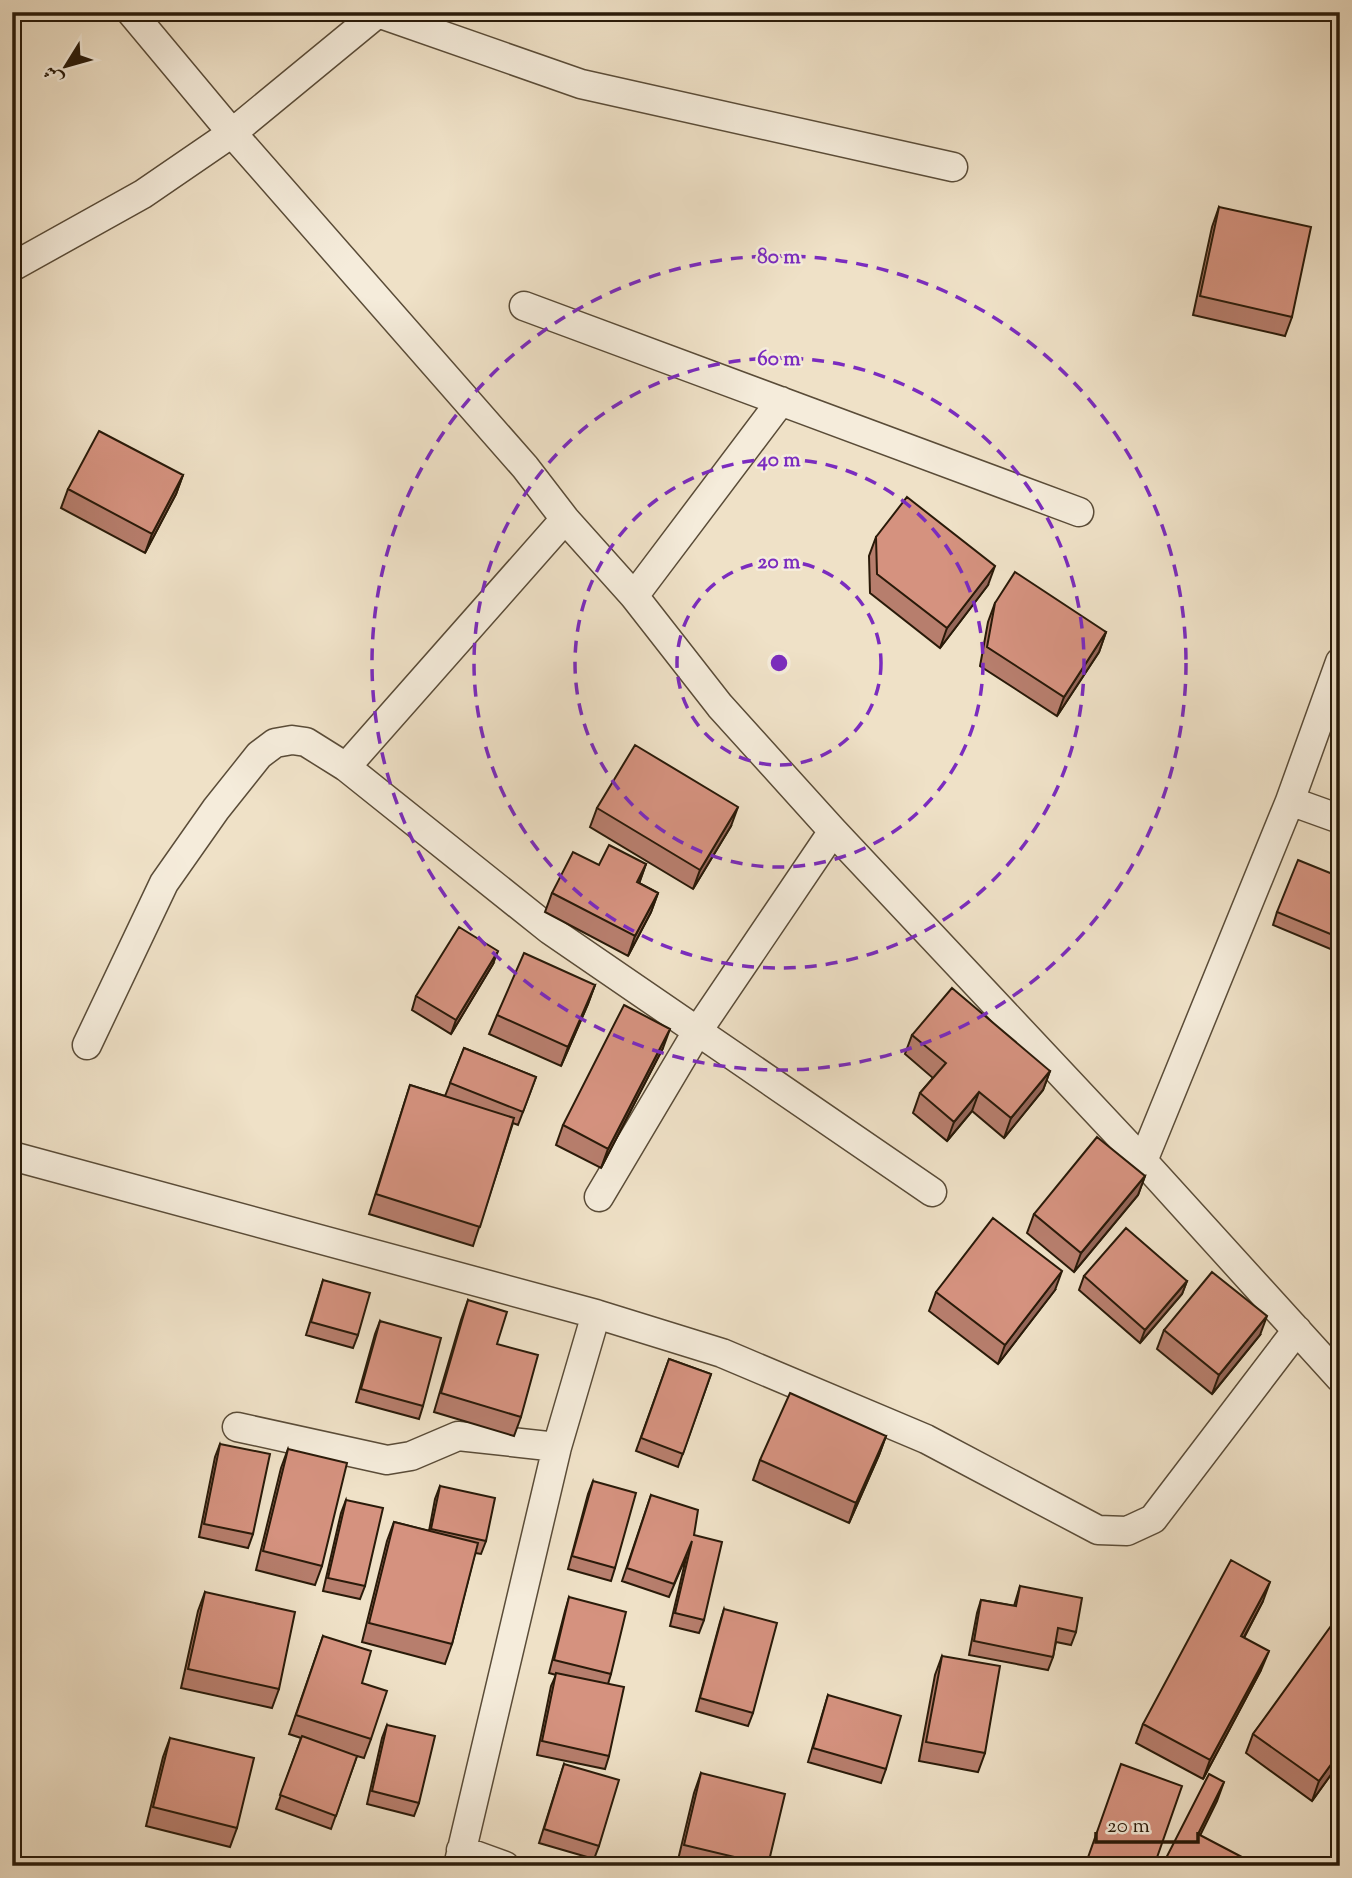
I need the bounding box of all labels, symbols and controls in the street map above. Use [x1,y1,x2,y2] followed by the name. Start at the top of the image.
[32,32,102,102] north arrow
[38,59,71,90] text: ش
[757,243,801,273] text: 80 m
[757,345,801,375] text: 60 m
[756,446,801,476] text: 40 m
[758,548,801,578] text: 20 m
[767,651,791,675] centre of rings
[1096,1801,1198,1845] scale bar
[1107,1812,1150,1842] text: 20 m

